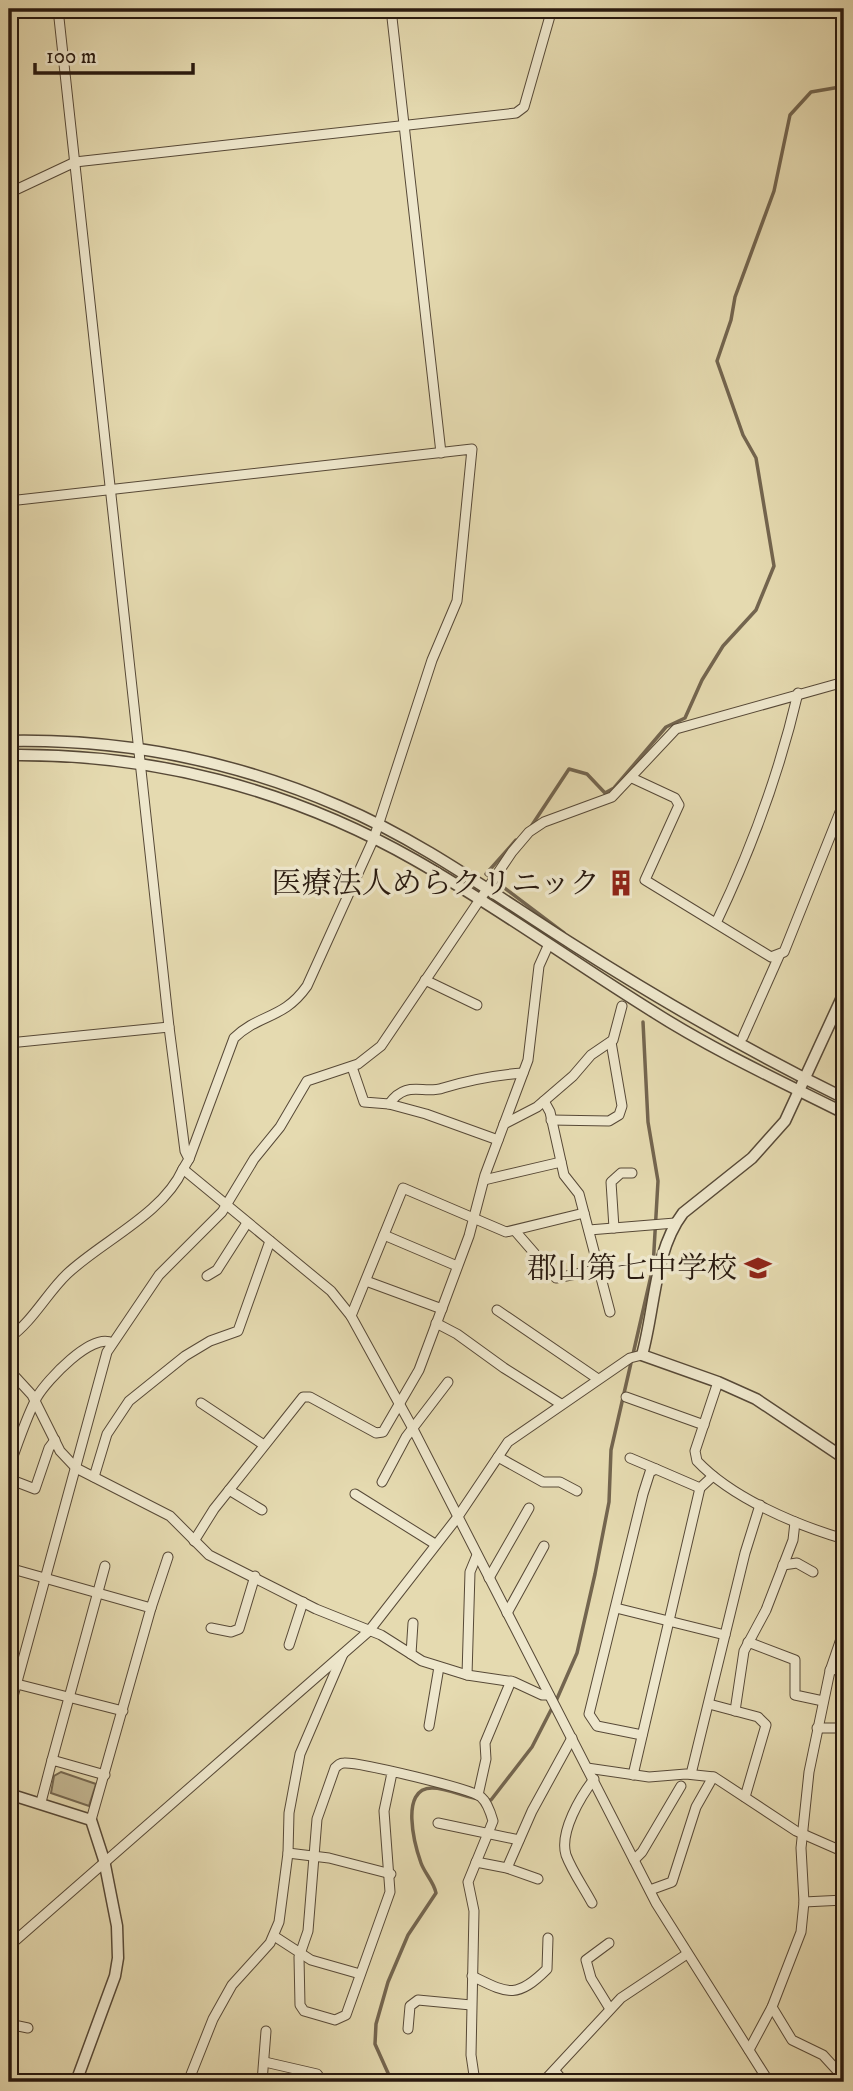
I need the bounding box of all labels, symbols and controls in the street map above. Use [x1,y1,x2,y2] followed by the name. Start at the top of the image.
[35,32,192,76] scale bar
[46,44,97,70] text: 100 m
[272,866,600,903] place label: 医療法人めらクリニック
[606,868,636,898] building icon: 医療法人めらクリニック
[527,1251,737,1288] place label: 郡山第七中学校
[743,1253,773,1283] school or university icon: 郡山第七中学校

